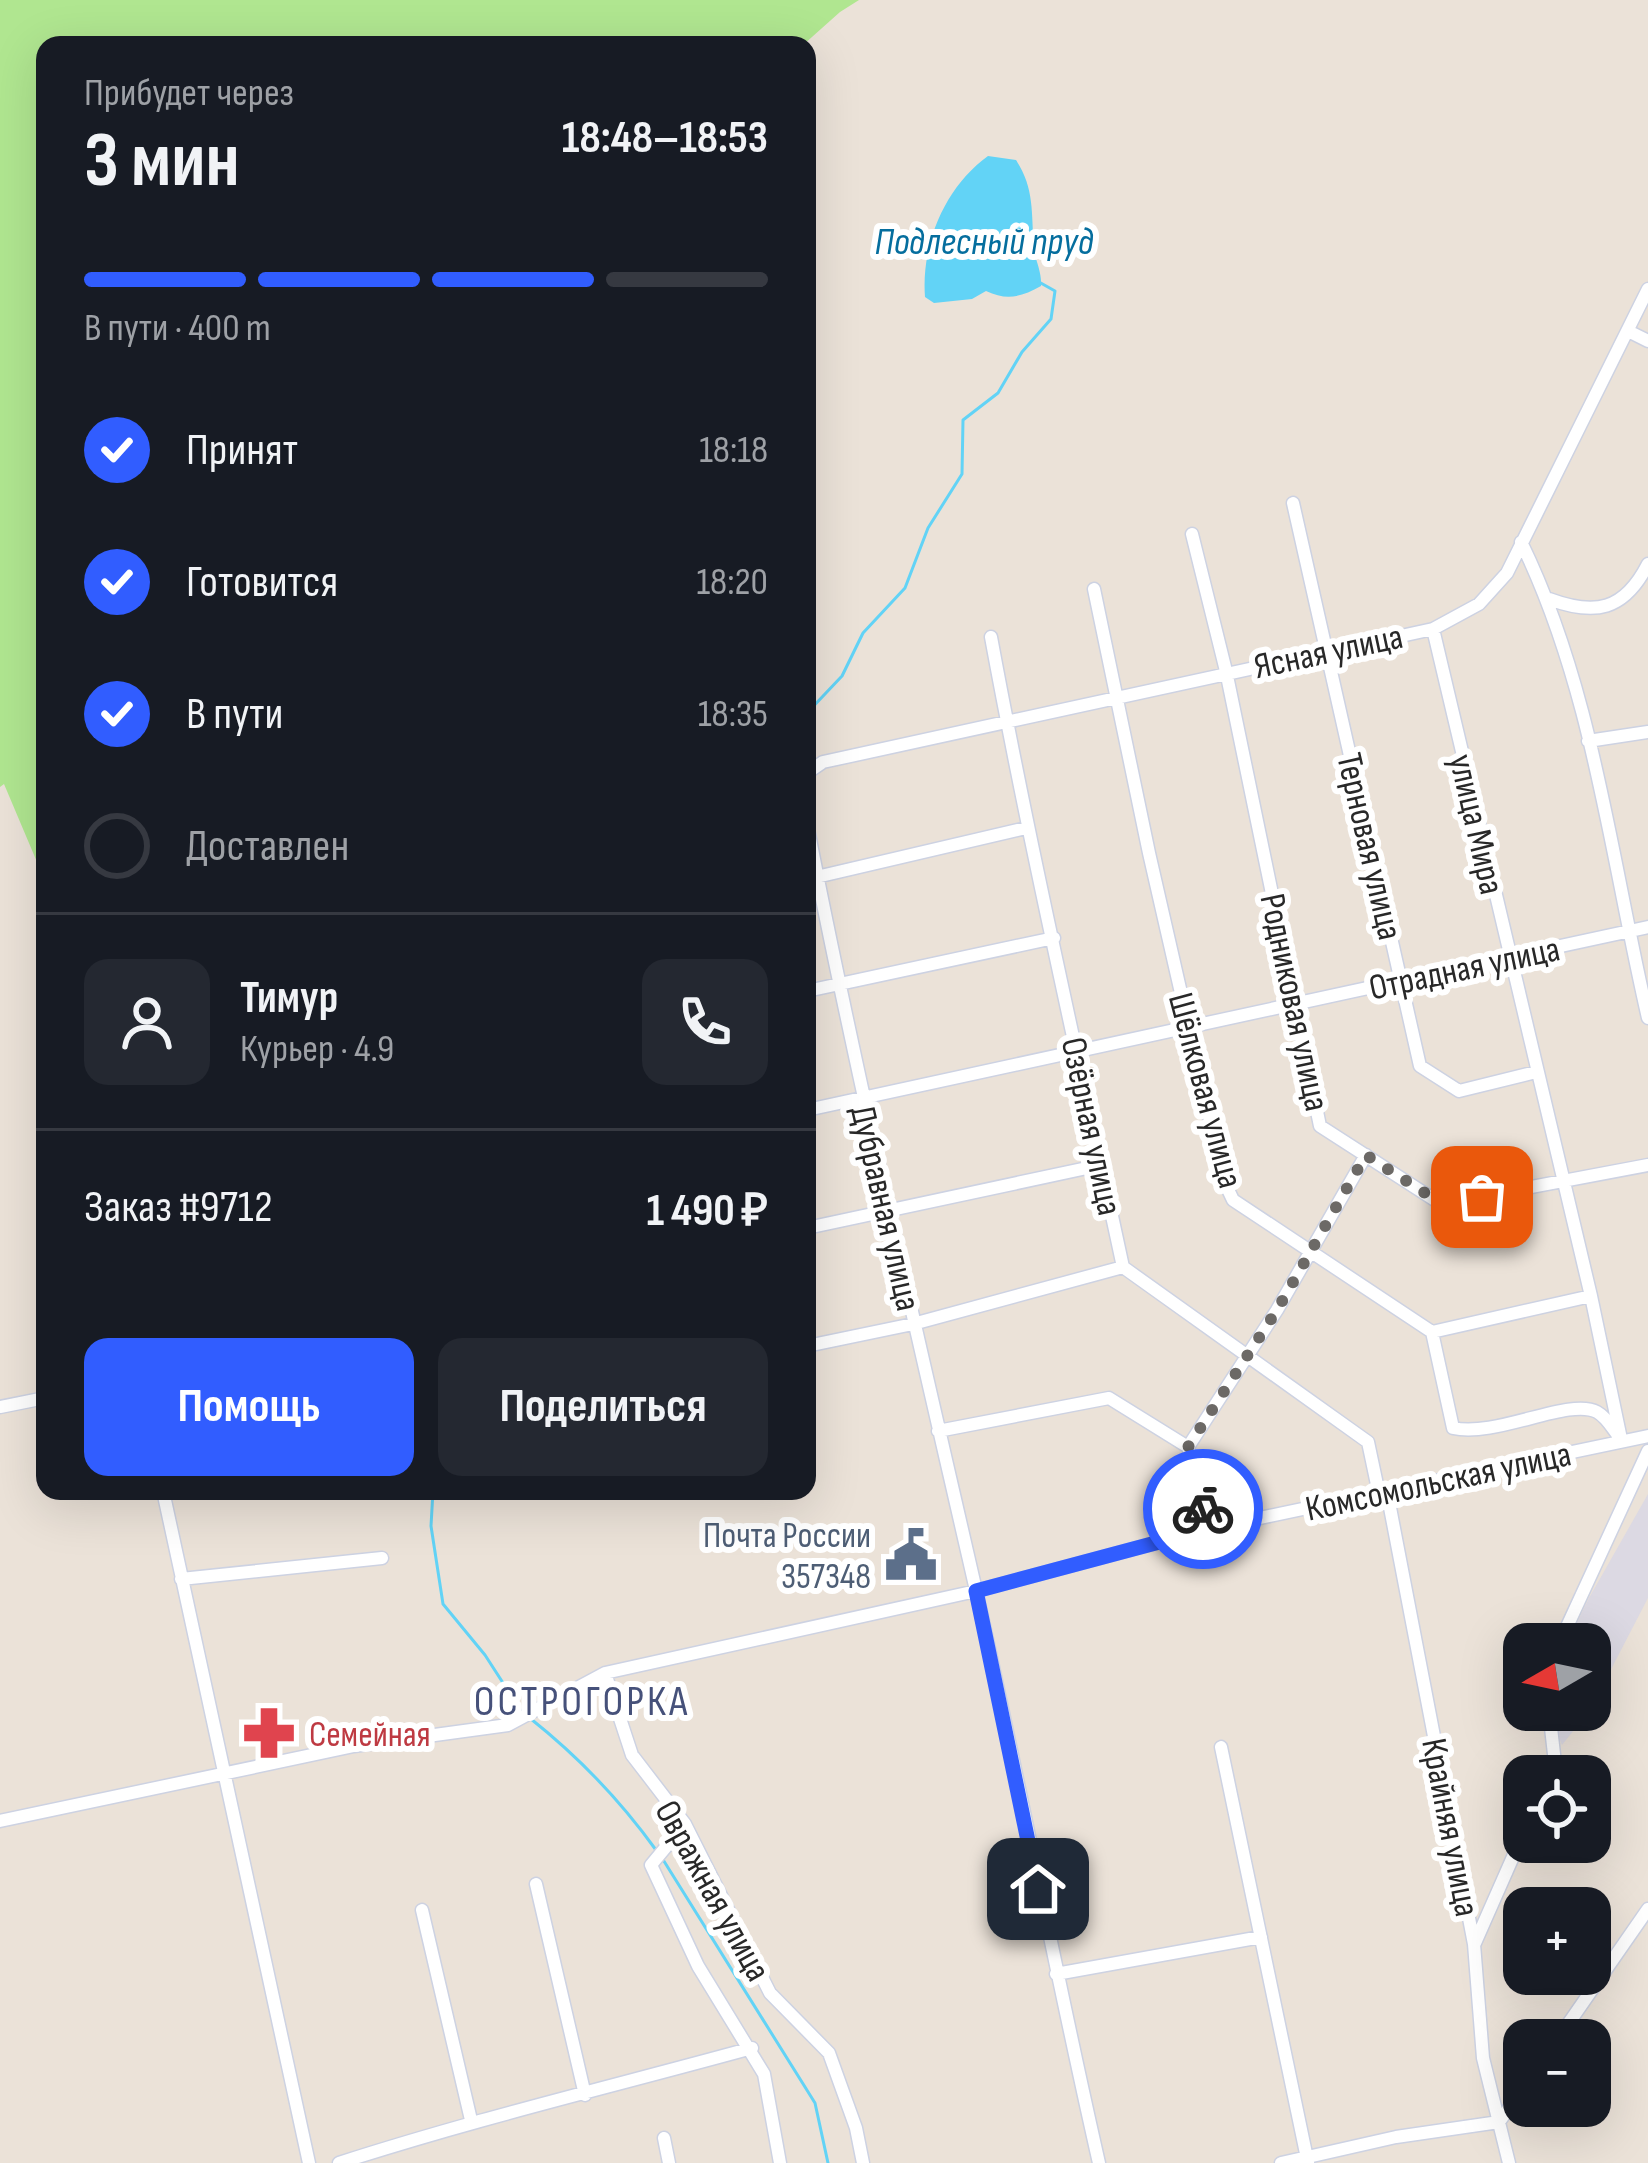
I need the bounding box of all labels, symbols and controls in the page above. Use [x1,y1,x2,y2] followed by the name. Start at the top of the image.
[84,70,294,117] text: Прибудет через
[562,111,768,166] text: 18:48–18:53
[84,115,240,208] text: 3 мин
[874,219,1094,266] water label: Подлесный пруд
[84,305,271,352] text: В пути · 400 m
[84,417,150,483] icon: check
[186,423,298,478] text: Принят
[699,427,768,474] text: 18:18
[84,549,150,615] icon: check
[186,555,338,610] text: Готовится
[696,559,768,606] text: 18:20
[1250,616,1407,689] street label: Ясная улица
[84,681,150,747] icon: check
[186,687,283,742] text: В пути
[698,691,768,738] text: 18:35
[1326,749,1411,944] street label: Терновая улица
[1439,750,1513,899] street label: улица Мира
[186,819,349,874] text: Доставлен
[1250,890,1338,1115] street label: Родниковая улица
[1365,928,1564,1011] street label: Отрадная улица
[84,959,210,1085] button: person
[642,959,768,1085] button: phone
[240,971,338,1026] text: Тимур
[1158,988,1251,1193] street label: Шёлковая улица
[240,1026,394,1073] text: Курьер · 4.9
[1051,1034,1130,1219] street label: Озёрная улица
[840,1102,929,1315] street label: Дубравная улица
[1431,1146,1533,1248] pin
[1449,1164,1515,1230] icon: bag
[84,1180,273,1235] text: Заказ #9712
[646,1184,768,1239] text: 1 490 ₽
[84,1338,414,1476] button: Помощь
[438,1338,768,1476] button: Поделиться
[1302,1433,1575,1532] street label: Комсомольская улица
[1143,1449,1263,1569] courier
[1170,1476,1236,1542] icon: bike
[703,1515,871,1599] place label: Почта России 357348
[882,1526,940,1584] public building icon: Почта России 357348
[1503,1623,1611,1731] north arrow
[1503,1623,1611,2127] map controls
[474,1677,690,1728] district label: ОСТРОГОРКА
[240,1704,298,1762] pharmacy icon: Семейная
[309,1714,431,1757] place label: Семейная
[1411,1735,1488,1920] street label: Крайняя улица
[1503,1755,1611,1863] button: locate
[645,1793,779,1989] street label: Овражная улица
[987,1838,1089,1940] pin
[1005,1856,1071,1922] icon: home
[1503,1887,1611,1995] button: +
[1503,2019,1611,2127] button: −

